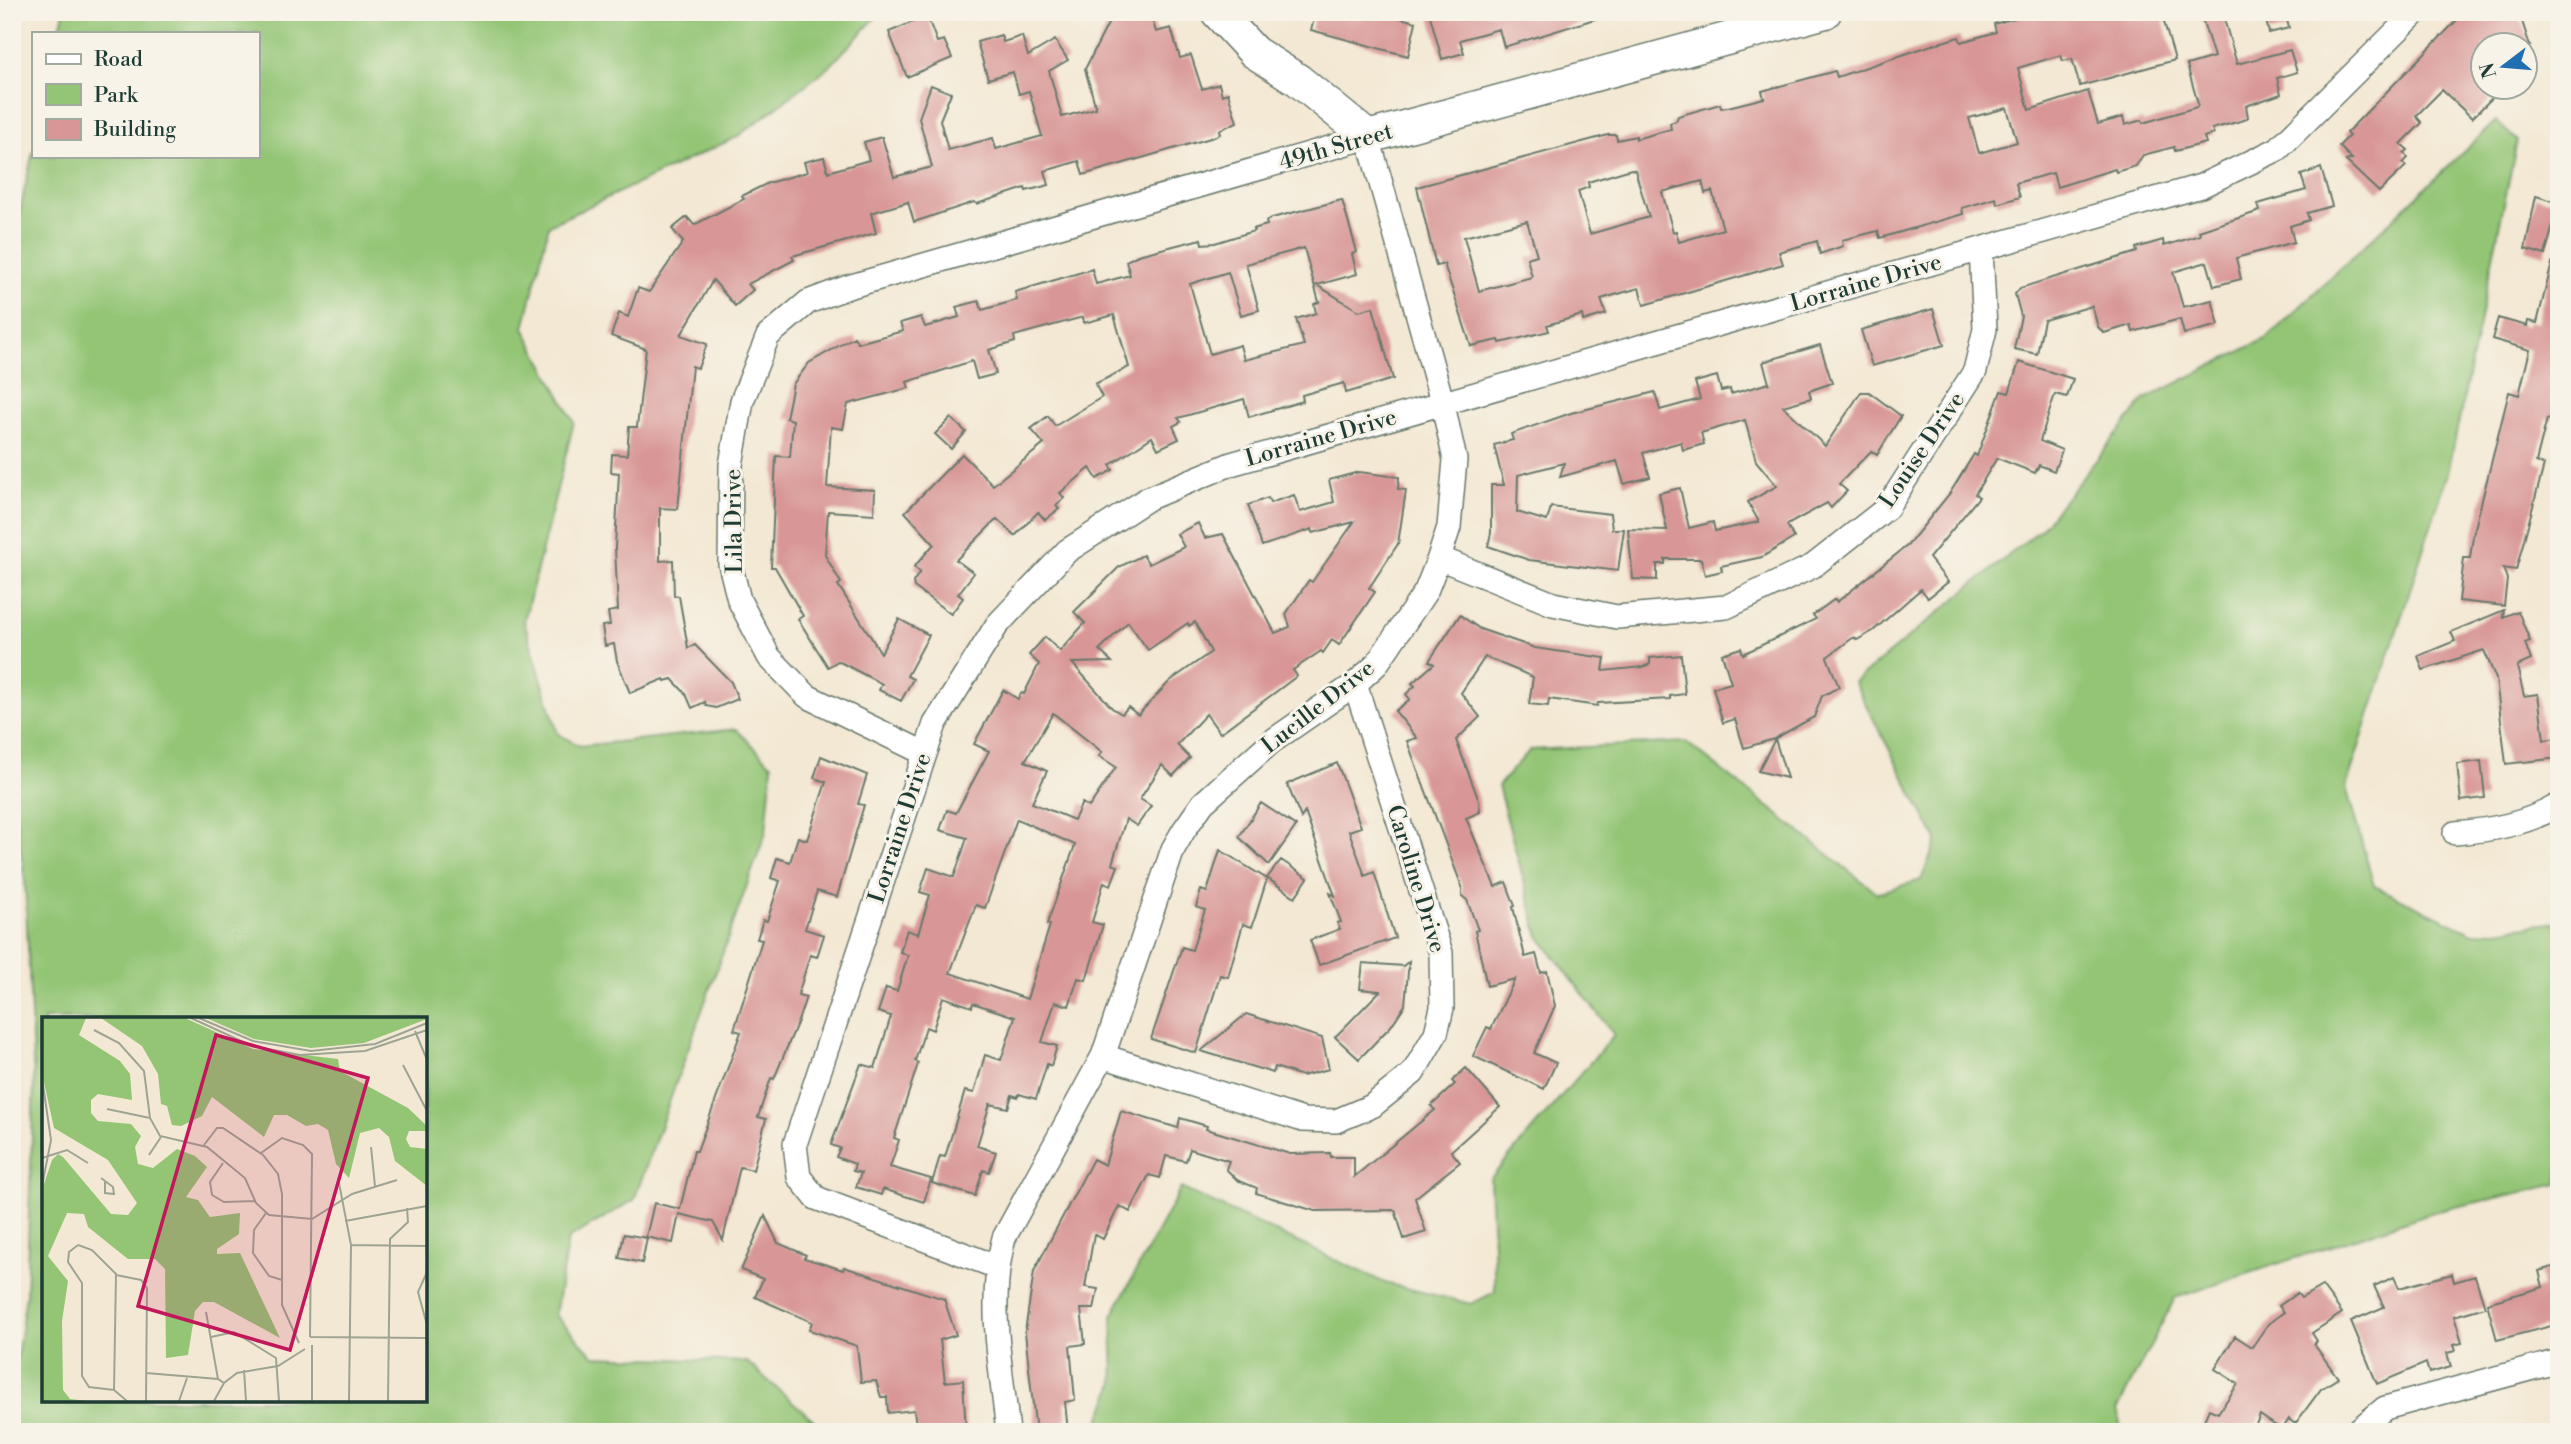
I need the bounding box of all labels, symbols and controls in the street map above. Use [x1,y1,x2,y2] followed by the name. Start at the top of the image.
[32,32,259,158] legend
[2470,32,2540,102] north arrow
[94,47,143,73] text: Road
[2475,60,2502,81] text: N
[94,83,139,109] text: Park
[93,117,176,143] text: Building
[1276,117,1396,177] street label: 49th Street
[1787,248,1945,318] street label: Lorraine Drive
[1873,387,1971,513] street label: Louise Drive
[1242,403,1400,473] street label: Lorraine Drive
[719,468,749,574] street label: Lila Drive
[1256,654,1380,760] street label: Lucille Drive
[863,749,937,907] street label: Lorraine Drive
[1380,802,1452,956] street label: Caroline Drive
[42,1017,427,1402] inset map

